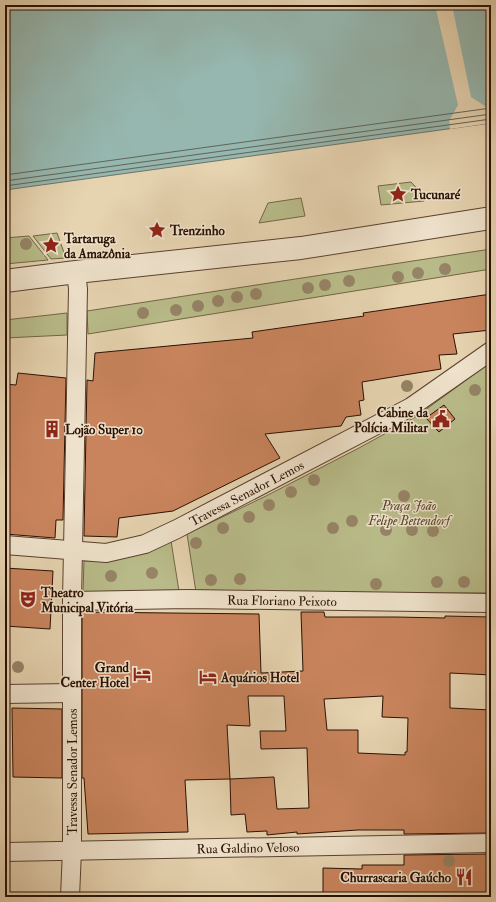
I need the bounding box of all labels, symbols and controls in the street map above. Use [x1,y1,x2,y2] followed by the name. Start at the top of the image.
[388,184,408,204] place icon: Tucunaré
[410,187,461,203] place label: Tucunaré
[147,220,167,240] place icon: Trenzinho
[169,223,225,239] place label: Trenzinho
[63,231,131,262] place label: Tartaruga da Amazônia
[41,235,61,255] place icon: Tartaruga da Amazônia
[354,405,429,436] place label: Cabine da Polícia Militar
[431,409,451,429] public building icon: Cabine da Polícia Militar
[42,419,62,439] building icon: Lojão Super 10
[65,422,143,439] place label: Lojão Super 10
[187,457,307,530] street label: Travessa Senador Lemos
[367,498,453,529] park label: Praça João Felipe Bettendorf
[40,585,134,617] place label: Theatro Municipal Vitória
[18,589,38,609] theatre icon: Theatro Municipal Vitória
[227,593,337,610] street label: Rua Floriano Peixoto
[60,660,130,691] place label: Grand Center Hotel
[132,664,152,684] hotel icon: Grand Center Hotel
[198,667,218,687] hotel icon: Aquários Hotel
[220,670,300,687] place label: Aquários Hotel
[65,708,81,835] street label: Travessa Senador Lemos
[196,840,300,857] street label: Rua Galdino Veloso
[454,867,474,887] restaurant icon: Churrascaria Gaúcho
[340,870,452,886] place label: Churrascaria Gaúcho

